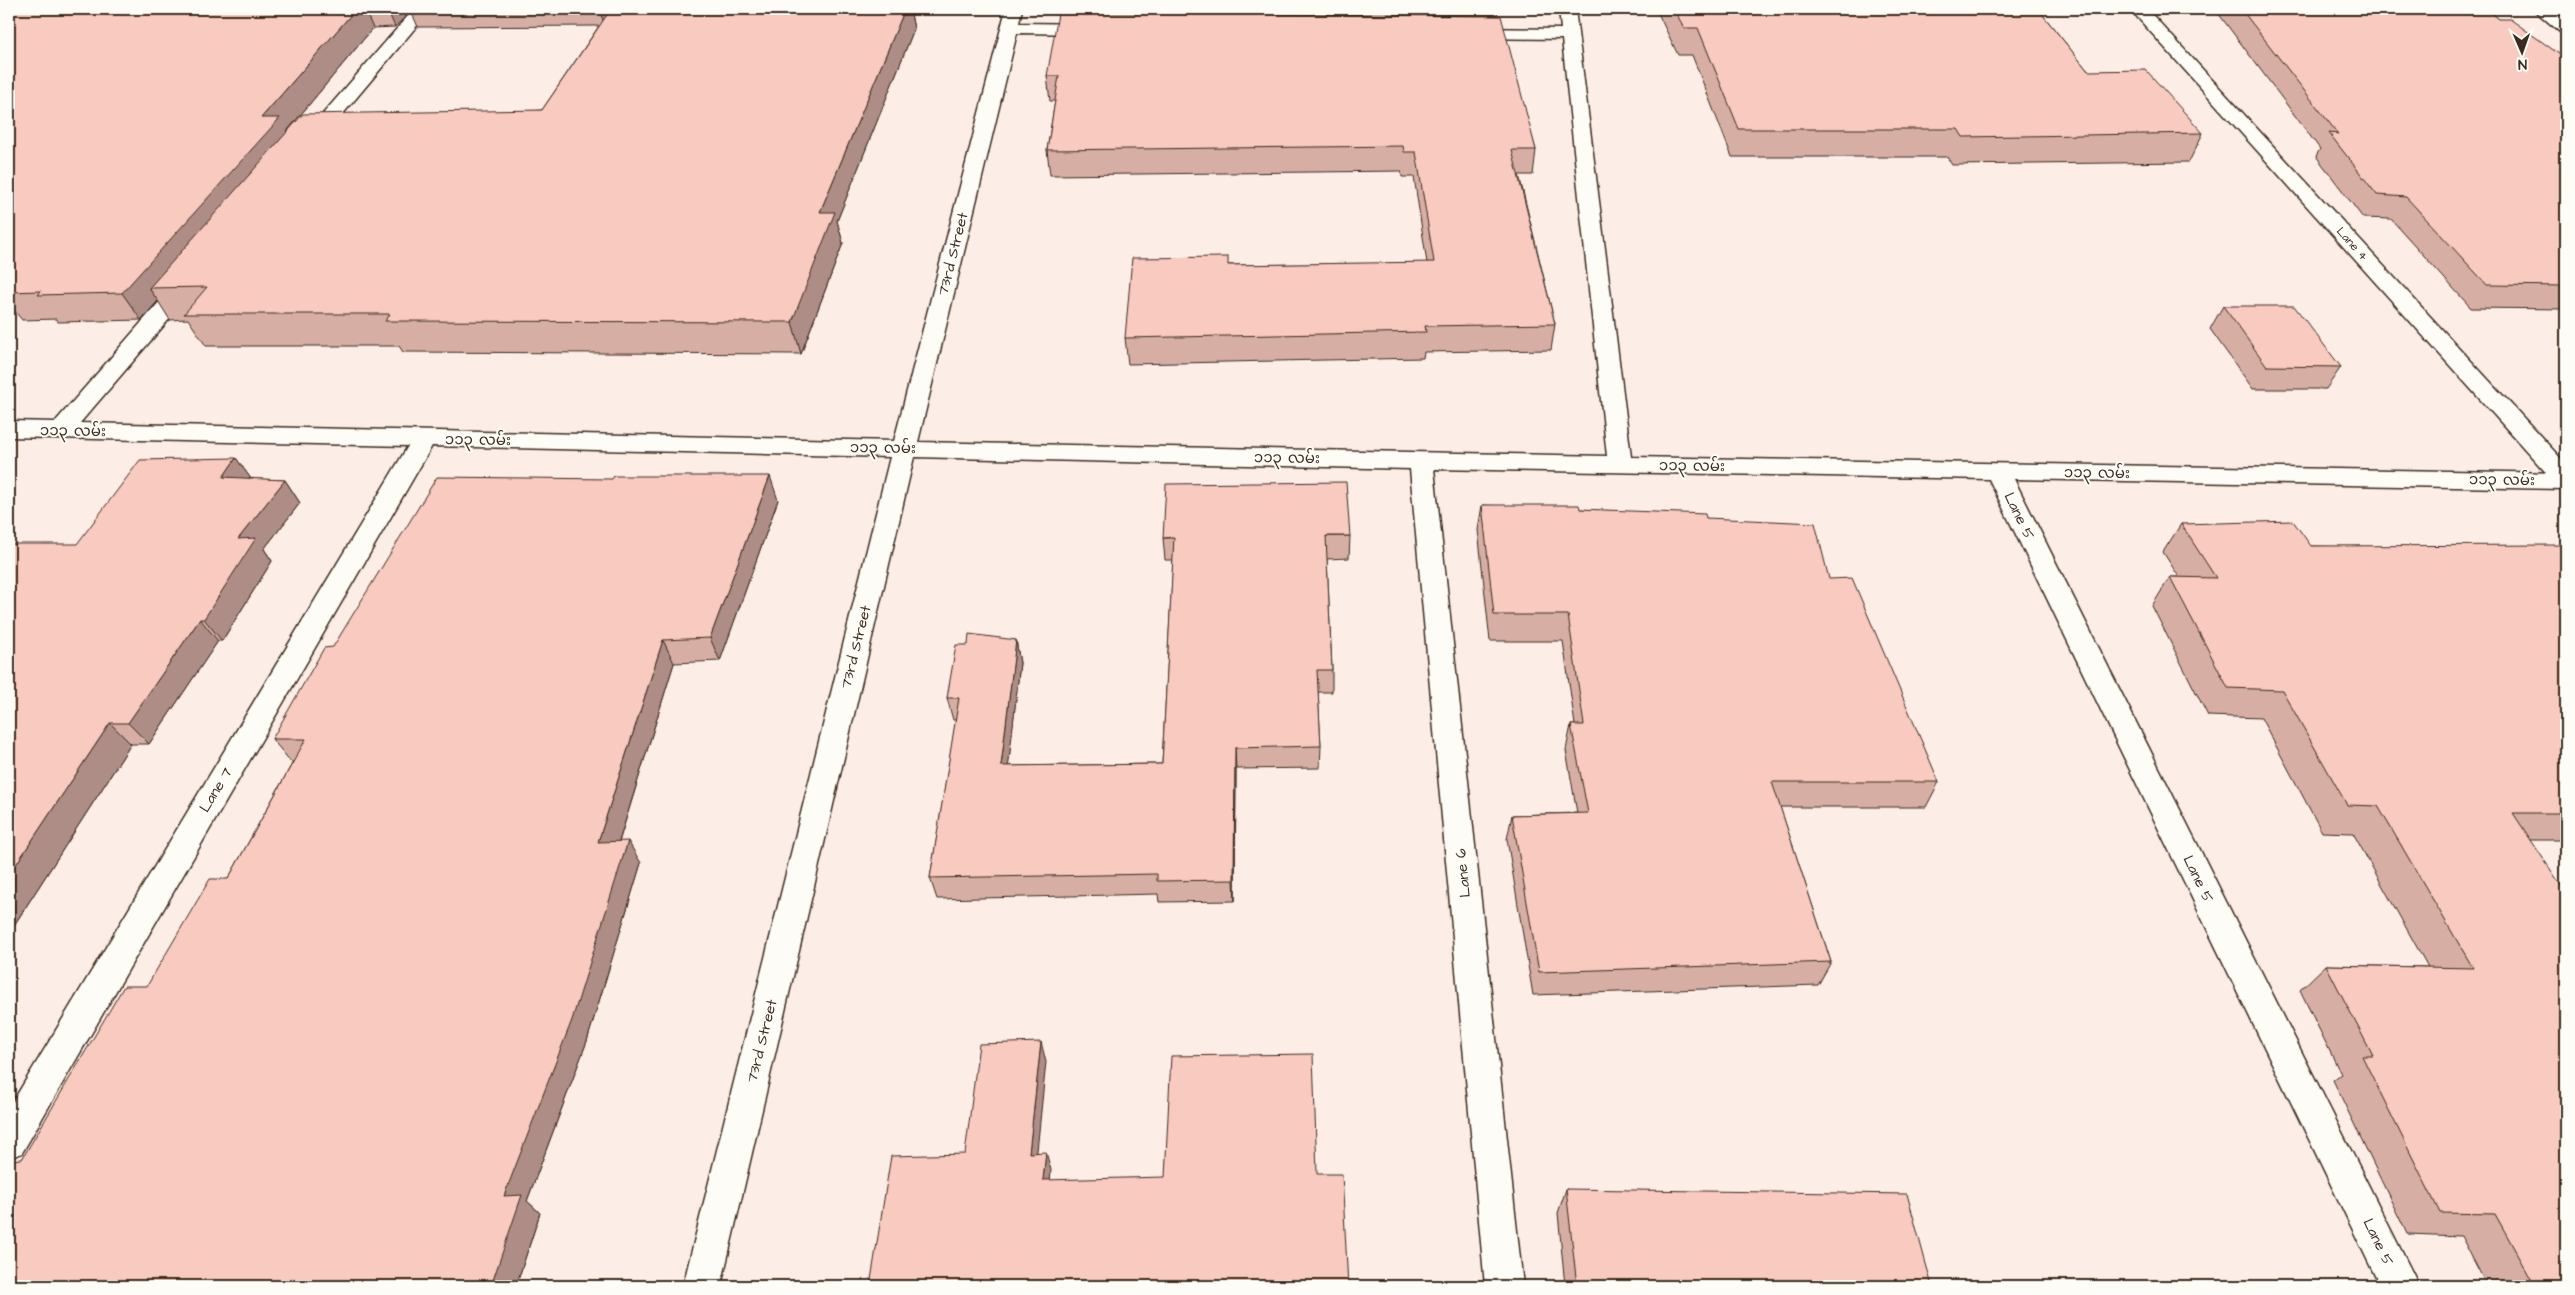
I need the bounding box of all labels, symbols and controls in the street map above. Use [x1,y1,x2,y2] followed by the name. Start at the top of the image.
[2498,28,2548,78] north arrow
[2517,54,2527,74] text: N
[933,210,973,298] street label: 73rd Street
[2332,223,2372,265] street label: Lane 4
[40,420,106,443] street label: ၁၁၃ လမ်း
[445,429,511,452] street label: ၁၁၃ လမ်း
[850,437,916,460] street label: ၁၁၃ လမ်း
[1254,447,1320,470] street label: ၁၁၃ လမ်း
[1659,455,1725,478] street label: ၁၁၃ လမ်း
[2064,462,2130,485] street label: ၁၁၃ လမ်း
[2469,469,2535,492] street label: ၁၁၃ လမ်း
[1999,489,2040,544] street label: Lane 5
[836,603,876,691] street label: 73rd Street
[194,764,238,816] street label: Lane 7
[1450,847,1476,898] street label: Lane 6
[2178,852,2219,907] street label: Lane 5
[742,997,782,1085] street label: 73rd Street
[2358,1215,2399,1270] street label: Lane 5

